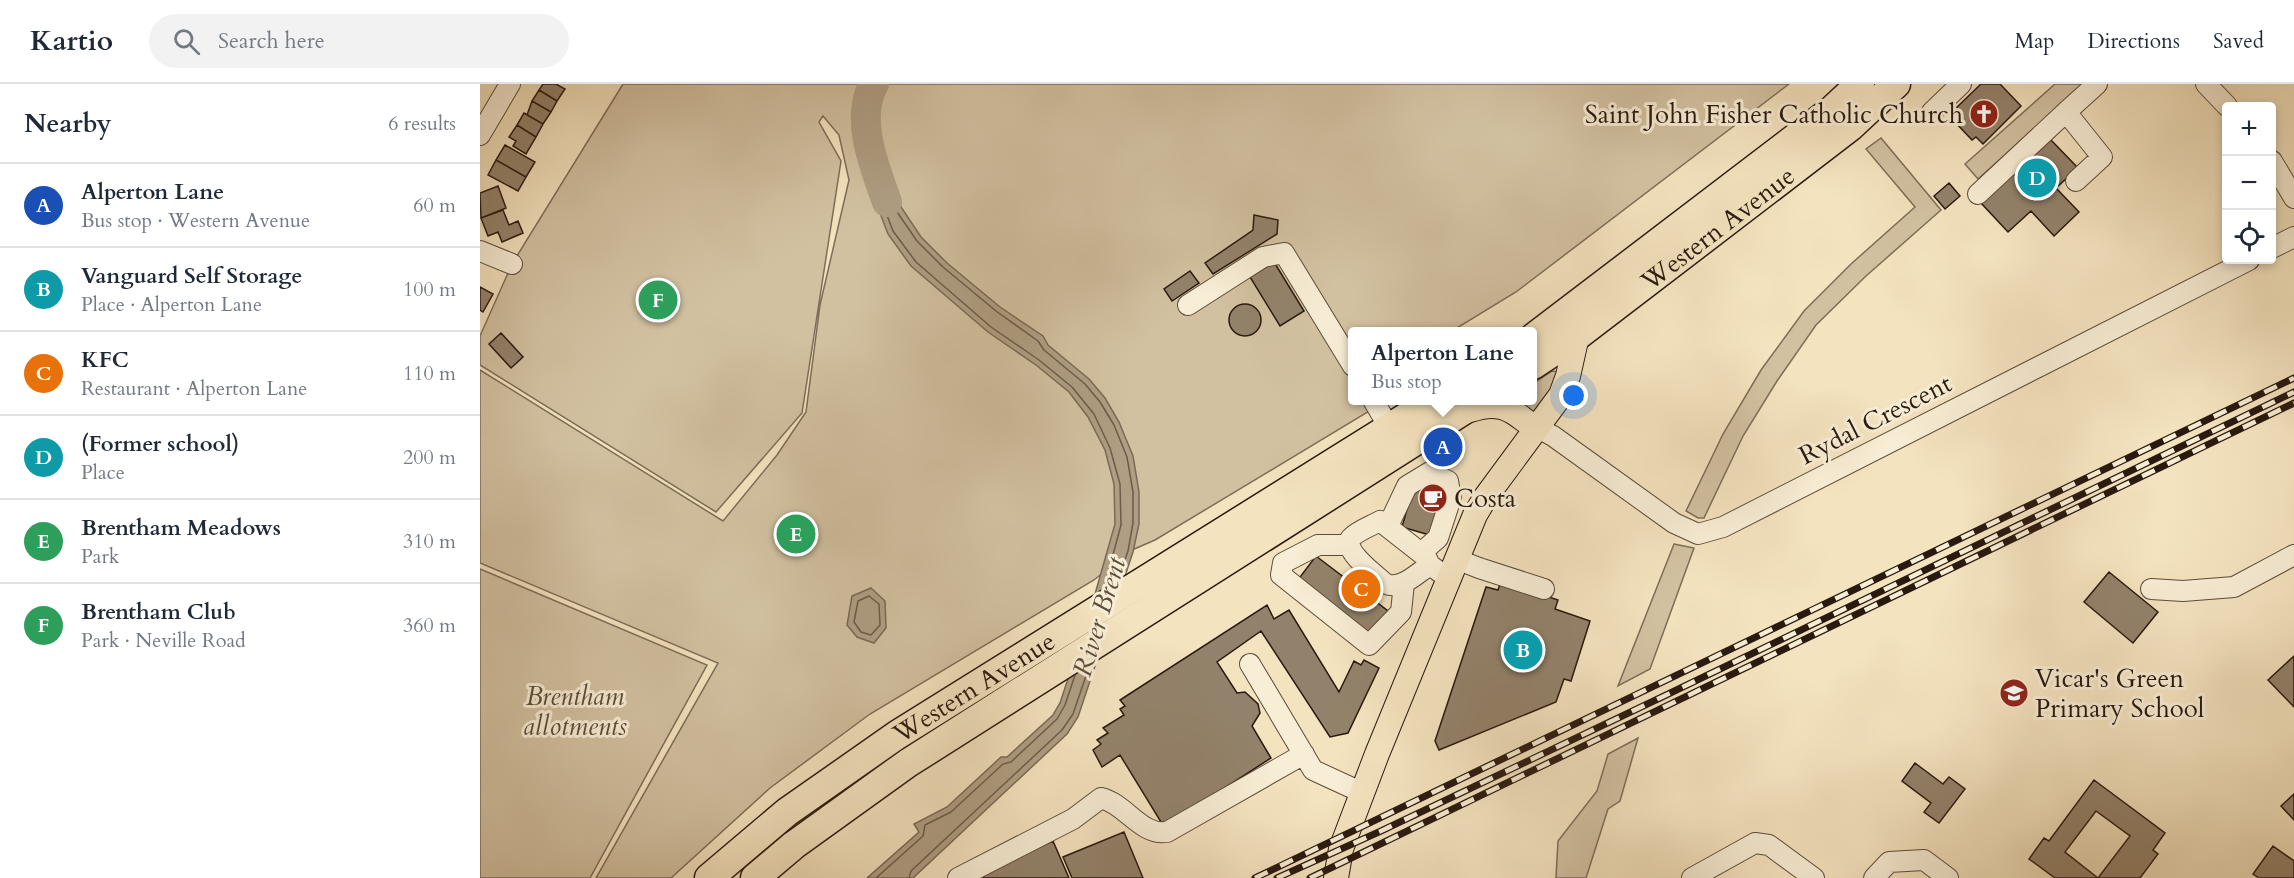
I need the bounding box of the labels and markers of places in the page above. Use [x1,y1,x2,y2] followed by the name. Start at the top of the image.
[1585,97,1963,132] place label: Saint John Fisher Catholic Church
[1968,98,2000,130] church icon: Saint John Fisher Catholic Church
[2018,156,2056,200] pin: D
[638,278,678,322] pin: F
[1424,424,1462,470] pin: A
[1454,481,1516,516] place label: Costa
[1417,482,1449,514] cafe icon: Costa
[776,512,816,556] pin: E
[1342,566,1380,612] pin: C
[1504,628,1542,672] pin: B
[2035,661,2205,726] place label: Vicar's Green Primary School
[1998,677,2030,709] school or university icon: Vicar's Green Primary School

